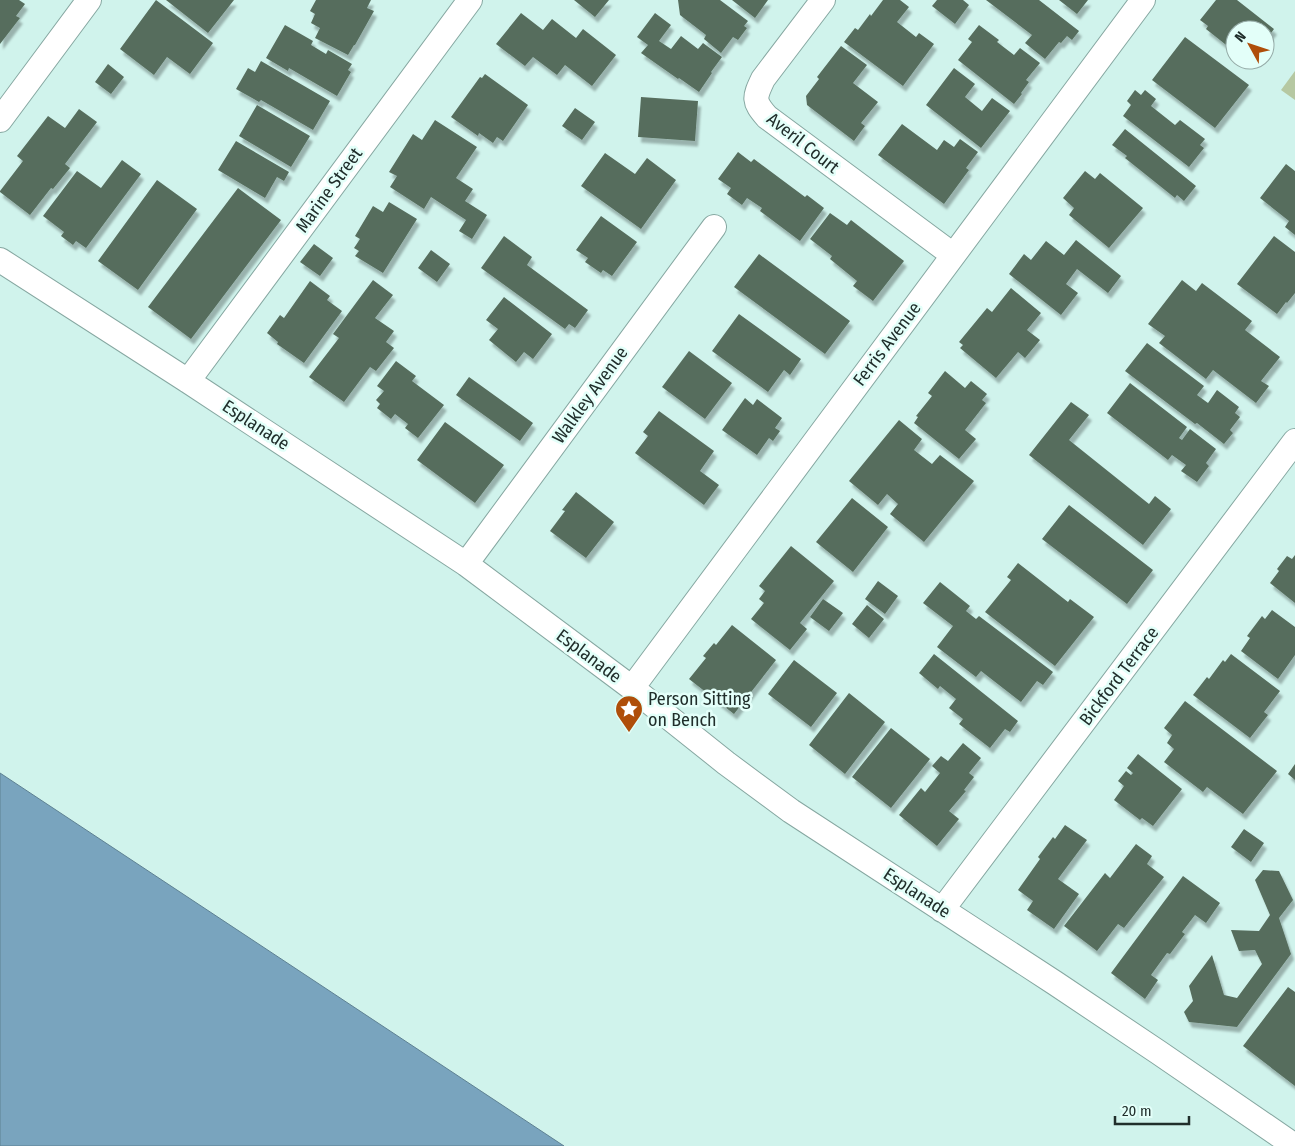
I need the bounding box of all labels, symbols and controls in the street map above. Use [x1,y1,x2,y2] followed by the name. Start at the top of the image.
[1225,20,1275,70] north arrow
[1231,28,1250,46] text: N
[762,108,844,178] street label: Averil Court
[291,143,367,237] street label: Marine Street
[848,298,926,390] street label: Ferris Avenue
[547,342,633,448] street label: Walkley Avenue
[218,395,294,455] street label: Esplanade
[1075,622,1163,730] street label: Bickford Terrace
[552,624,626,688] street label: Esplanade
[648,688,751,731] place label: Person Sitting on Bench
[614,694,644,733] place icon: Person Sitting on Bench
[879,863,955,923] street label: Esplanade
[1115,1094,1189,1126] scale bar
[1122,1102,1152,1120] text: 20 m

